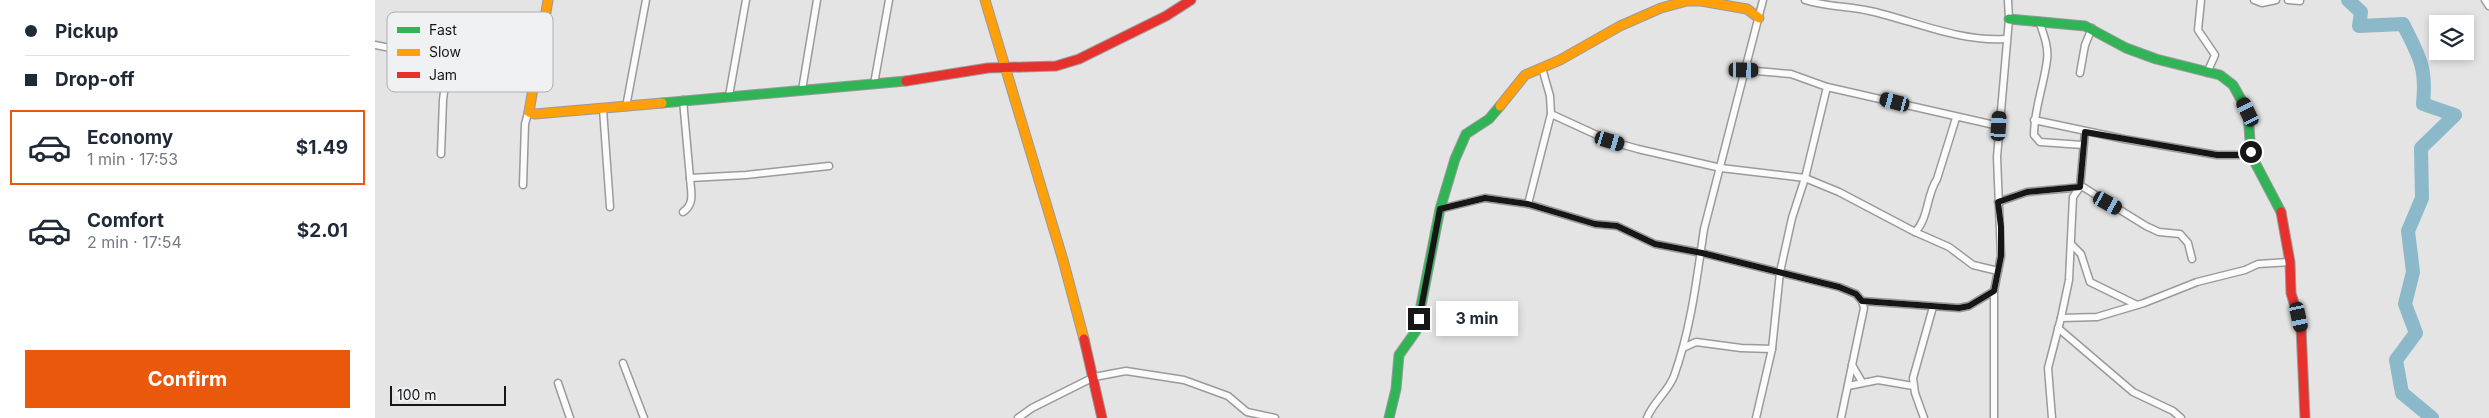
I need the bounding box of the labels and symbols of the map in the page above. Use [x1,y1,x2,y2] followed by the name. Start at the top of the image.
[387,12,553,92] legend
[429,21,457,38] text: Fast
[429,43,461,60] text: Slow
[1728,62,1759,78] car
[429,66,457,83] text: Jam
[1878,91,1911,113] car
[2234,95,2261,129] car
[1990,111,2007,141] car
[1593,129,1626,153] car
[2240,141,2262,163] route start
[2091,189,2124,217] car
[2288,301,2309,333] car
[1437,302,1519,336] callout: 3 min
[1408,308,1430,330] route end
[390,383,506,406] scale bar

